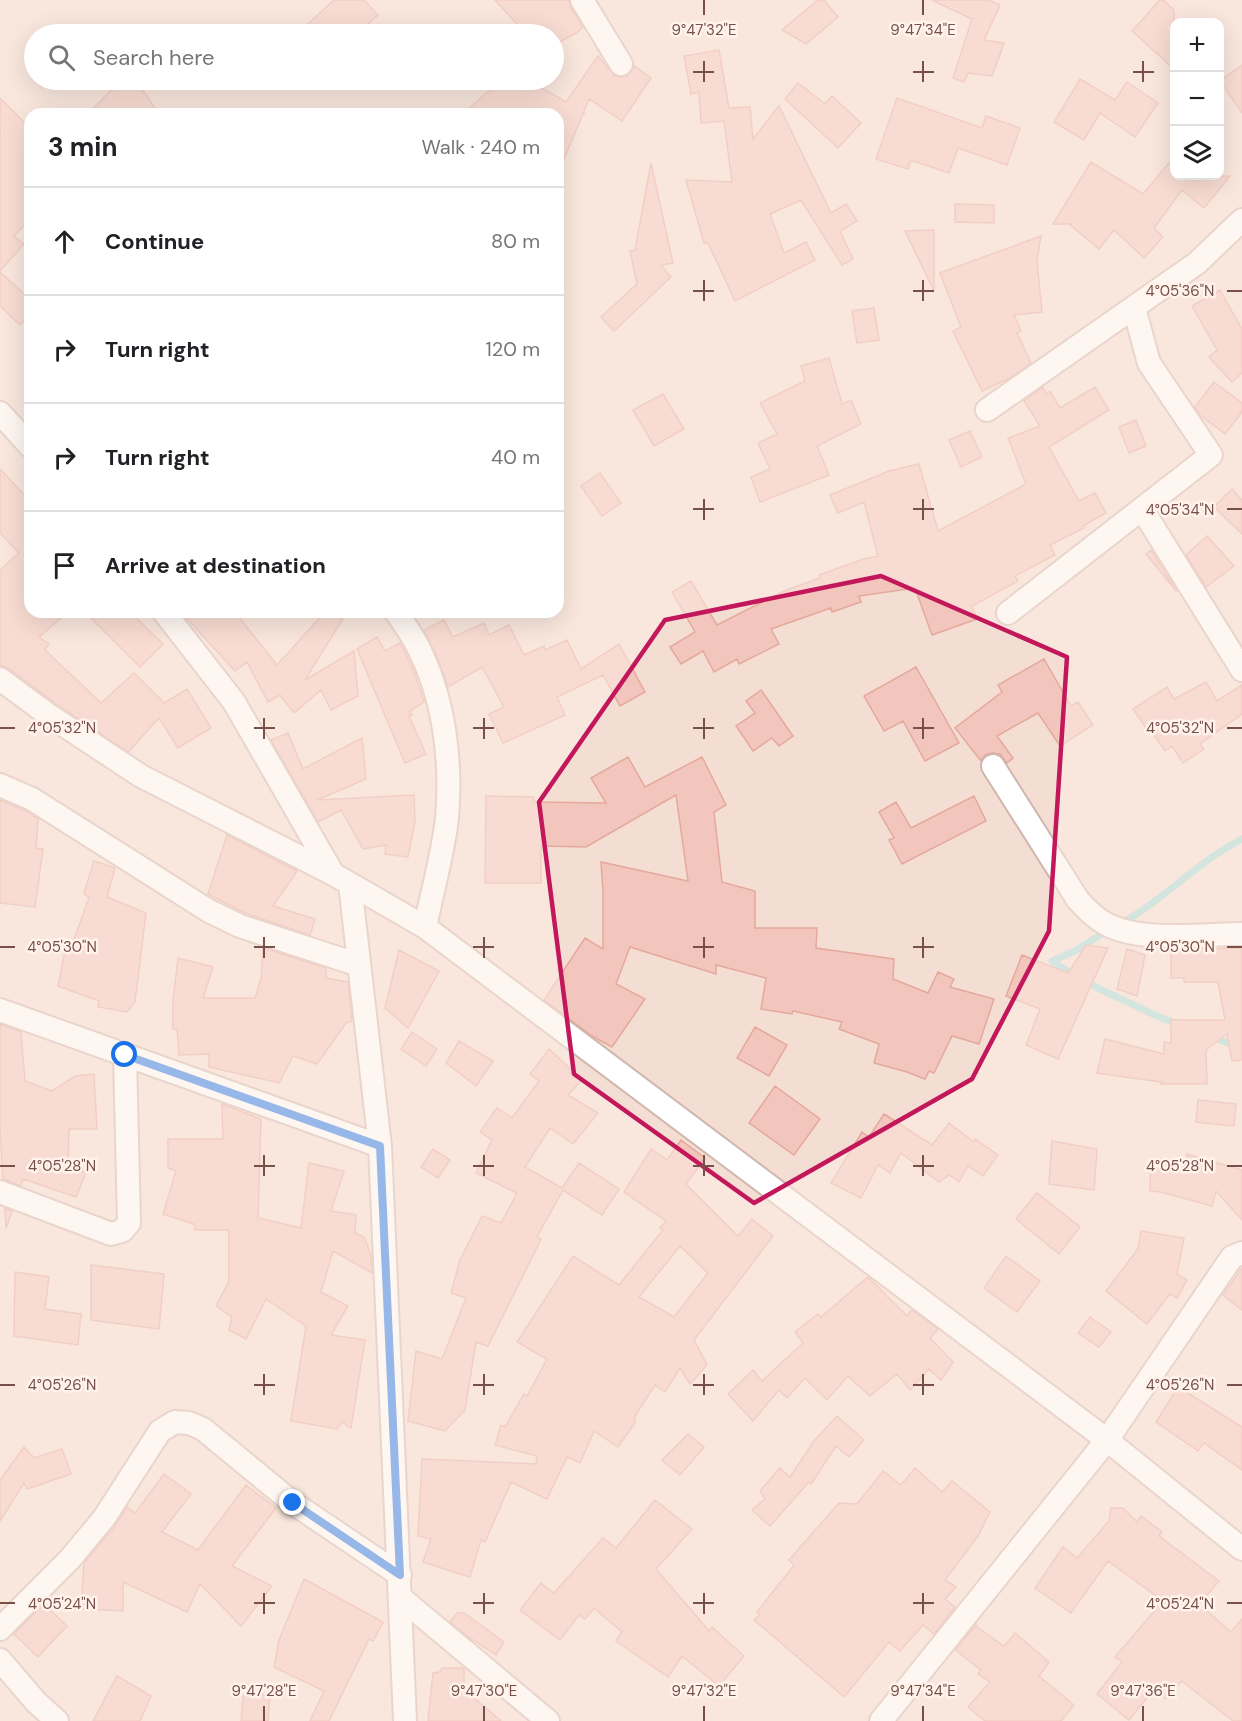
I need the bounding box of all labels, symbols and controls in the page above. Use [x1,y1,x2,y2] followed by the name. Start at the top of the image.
[1170,18,1224,180] map controls
[1170,18,1224,72] button: +
[672,20,736,40] text: 9°47'32"E
[890,20,956,40] text: 9°47'34"E
[24,24,564,90] search box
[45,41,78,74] icon: search
[93,43,214,72] text: Search here
[1170,72,1224,126] button: −
[1170,126,1224,180] button: layers
[48,130,117,164] text: 3 min
[421,134,540,160] text: Walk · 240 m
[48,225,81,258] icon: ahead
[105,227,204,256] text: Continue
[491,228,540,254] text: 80 m
[1146,281,1214,301] text: 4°05'36"N
[48,333,81,366] icon: right
[105,335,210,364] text: Turn right
[486,336,540,362] text: 120 m
[48,441,81,474] icon: right
[105,443,210,472] text: Turn right
[491,444,540,470] text: 40 m
[1146,500,1214,520] text: 4°05'34"N
[48,549,81,582] icon: arrive
[105,551,326,580] text: Arrive at destination
[28,718,96,738] text: 4°05'32"N
[1146,718,1214,738] text: 4°05'32"N
[27,937,97,957] text: 4°05'30"N
[1145,937,1215,957] text: 4°05'30"N
[111,1041,137,1067] route start
[28,1156,96,1176] text: 4°05'28"N
[1146,1156,1214,1176] text: 4°05'28"N
[28,1375,96,1395] text: 4°05'26"N
[1146,1375,1214,1395] text: 4°05'26"N
[279,1489,305,1515] route end
[28,1594,96,1614] text: 4°05'24"N
[1146,1594,1214,1614] text: 4°05'24"N
[232,1681,296,1701] text: 9°47'28"E
[451,1681,517,1701] text: 9°47'30"E
[672,1681,736,1701] text: 9°47'32"E
[890,1681,956,1701] text: 9°47'34"E
[1110,1681,1176,1701] text: 9°47'36"E

